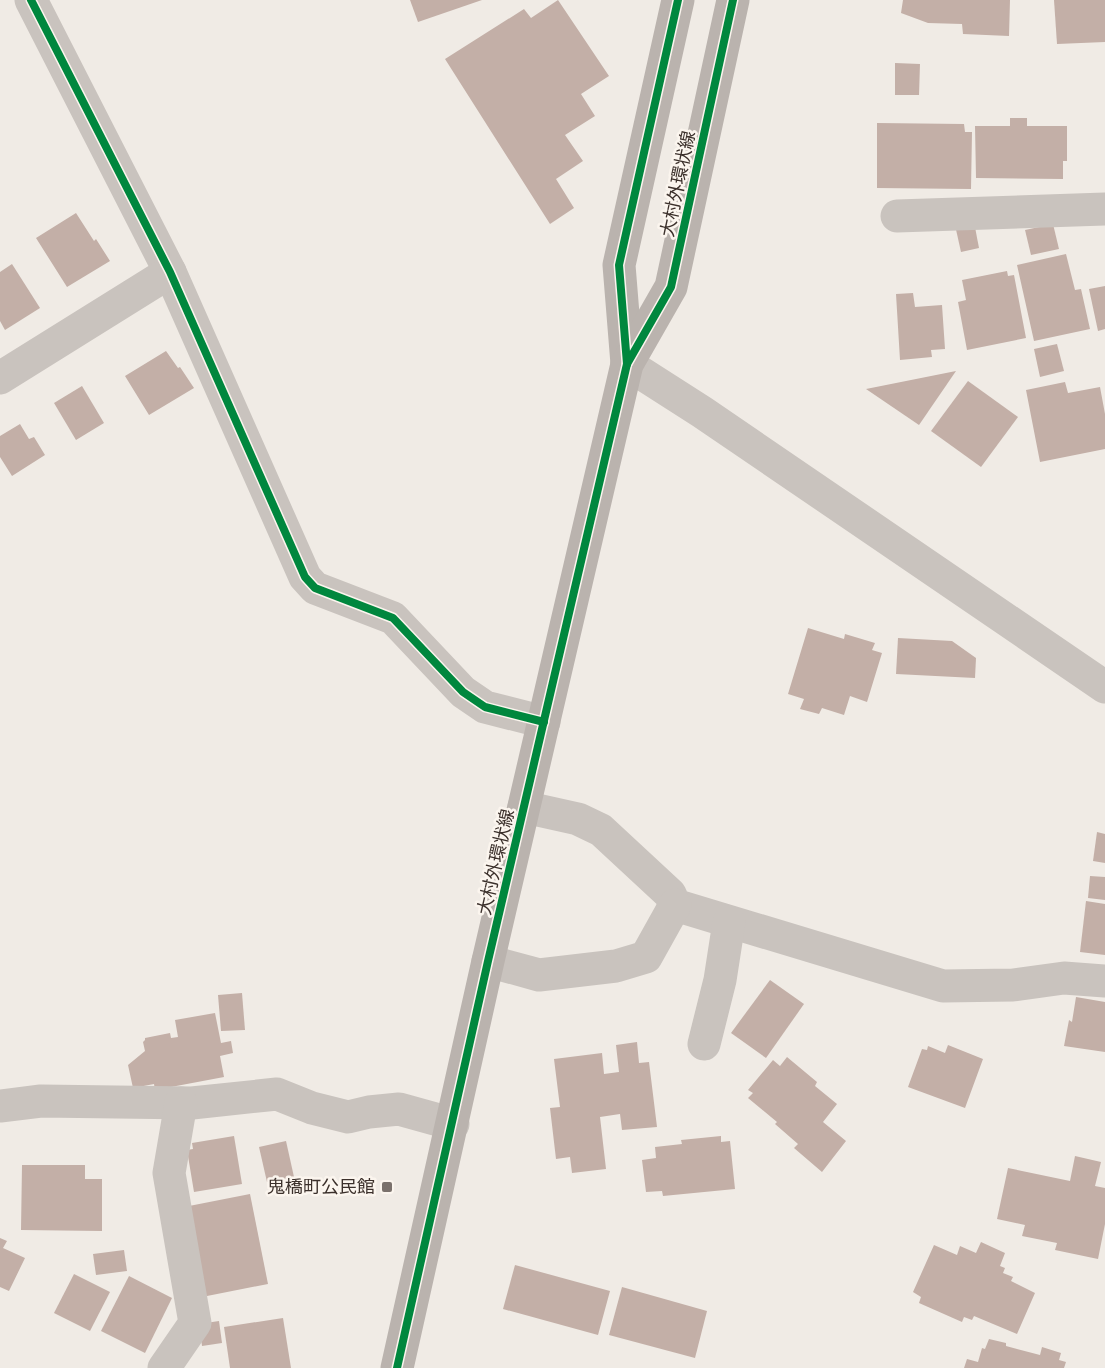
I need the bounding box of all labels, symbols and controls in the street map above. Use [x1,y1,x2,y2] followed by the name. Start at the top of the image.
[655,129,699,239] street label: 大村外環状線
[472,807,518,917] street label: 大村外環状線
[267,1175,375,1197] place label: 鬼橋町公民館
[380,1180,394,1194] marker: 鬼橋町公民館

